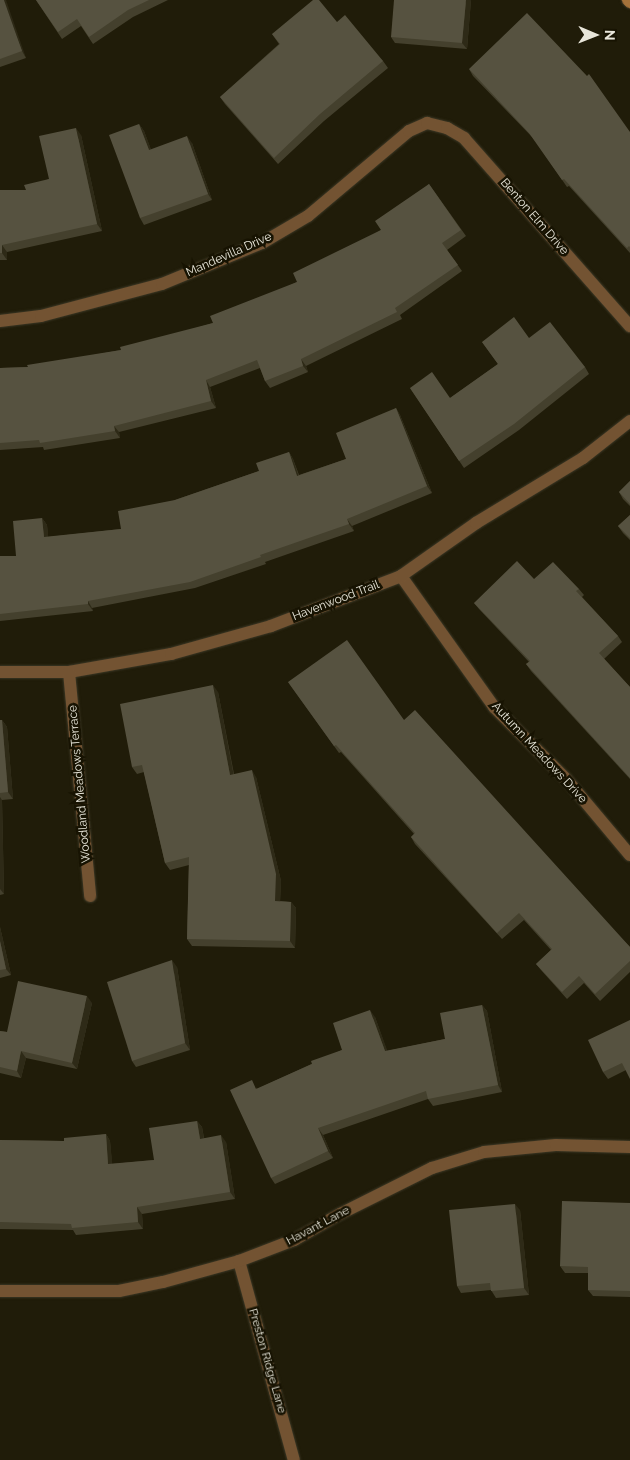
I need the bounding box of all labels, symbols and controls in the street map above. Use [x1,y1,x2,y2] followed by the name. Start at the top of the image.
[570,10,620,60] north arrow
[602,30,618,41] text: N
[497,176,571,258] street label: Benton Elm Drive
[184,230,274,280] street label: Mandevilla Drive
[290,578,382,624] street label: Havenwood Trail
[488,700,590,806] street label: Autumn Meadows Drive
[66,704,94,864] street label: Woodland Meadows Terrace
[284,1203,352,1249] street label: Havant Lane
[245,1307,289,1415] street label: Preston Ridge Lane

